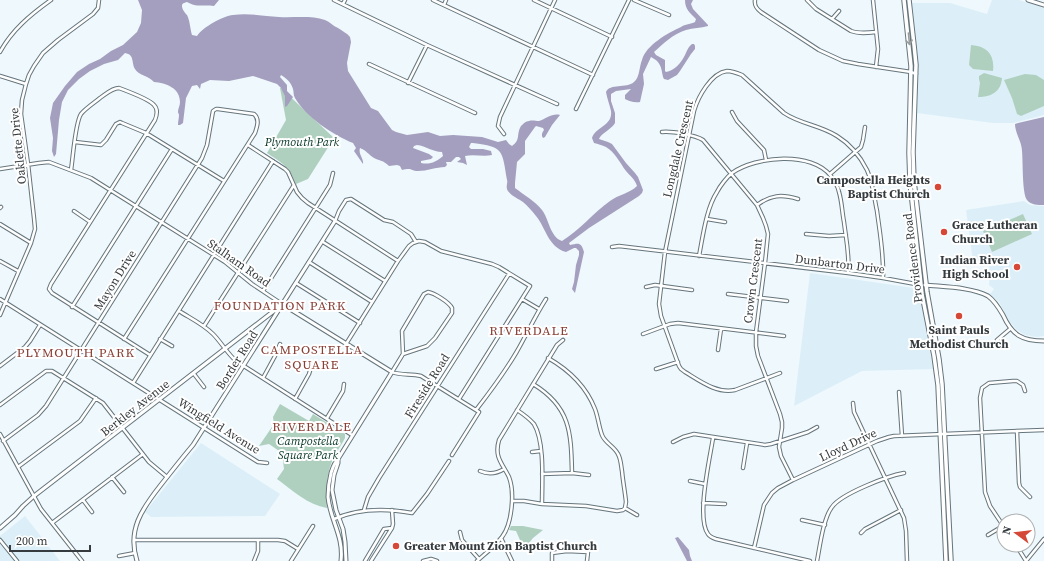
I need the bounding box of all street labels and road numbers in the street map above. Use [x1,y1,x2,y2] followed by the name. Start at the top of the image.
[659,99,697,199] street label: Longdale Crescent
[6,107,30,185] street label: Oaklette Drive
[900,212,926,304] street label: Providence Road
[204,235,274,291] street label: Stalham Road
[740,238,766,324] street label: Crown Crescent
[90,247,140,313] street label: Mayon Drive
[794,251,886,277] street label: Dunbarton Drive
[212,327,262,393] street label: Border Road
[401,351,453,421] street label: Fireside Road
[97,376,173,440] street label: Berkley Avenue
[175,394,263,458] street label: Wingfield Avenue
[817,425,879,465] street label: Lloyd Drive

